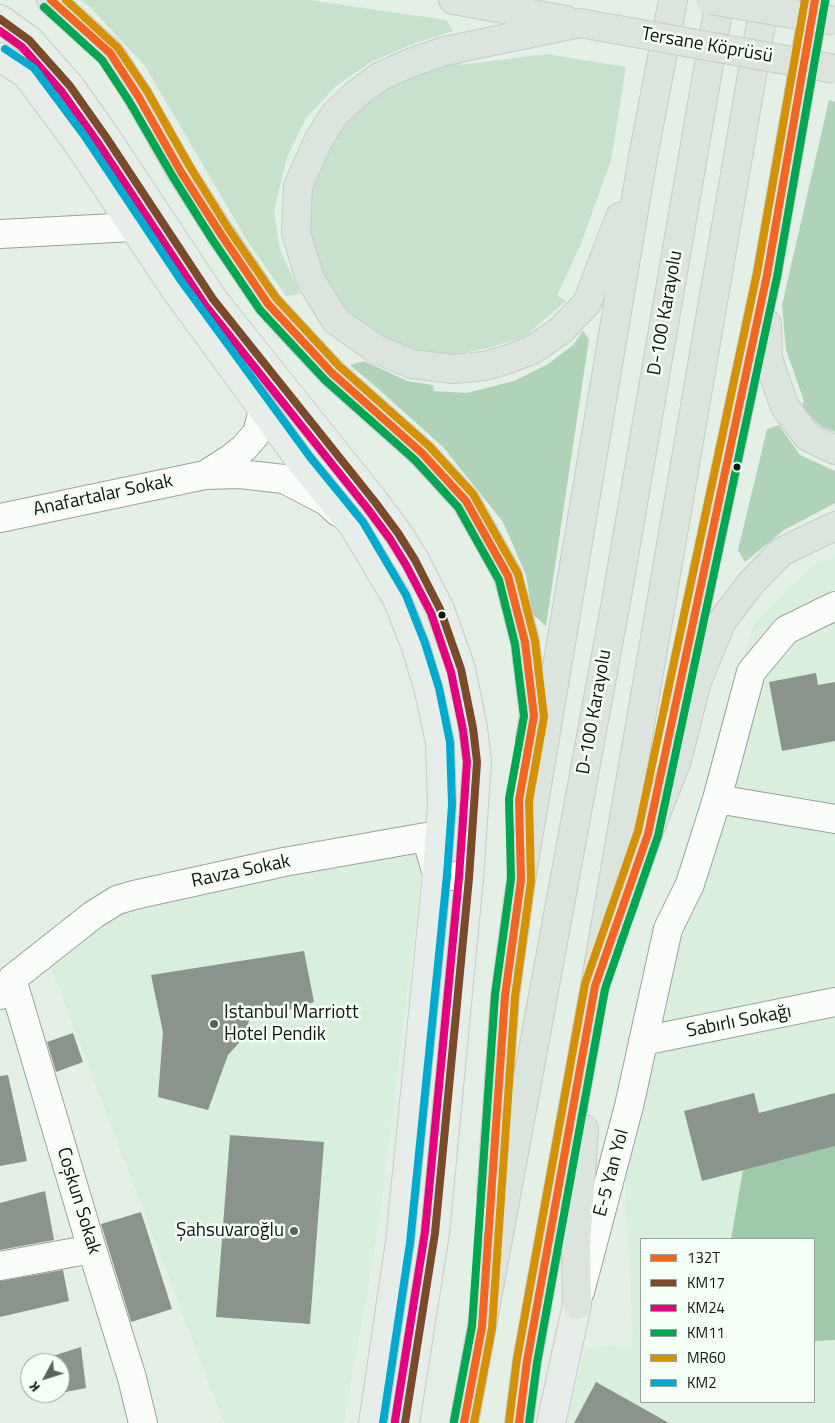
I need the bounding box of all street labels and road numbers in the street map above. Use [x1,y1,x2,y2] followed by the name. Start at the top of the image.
[640,23,774,69] street label: Tersane Köprüsü
[644,249,688,377] street label: D-100 Karayolu
[31,470,175,522] street label: Anafartalar Sokak
[573,648,617,776] street label: D-100 Karayolu
[189,850,293,894] street label: Ravza Sokak
[685,1001,793,1043] street label: Sabırlı Sokağı
[589,1127,635,1219] street label: E-5 Yan Yol
[51,1145,105,1257] street label: Coşkun Sokak

